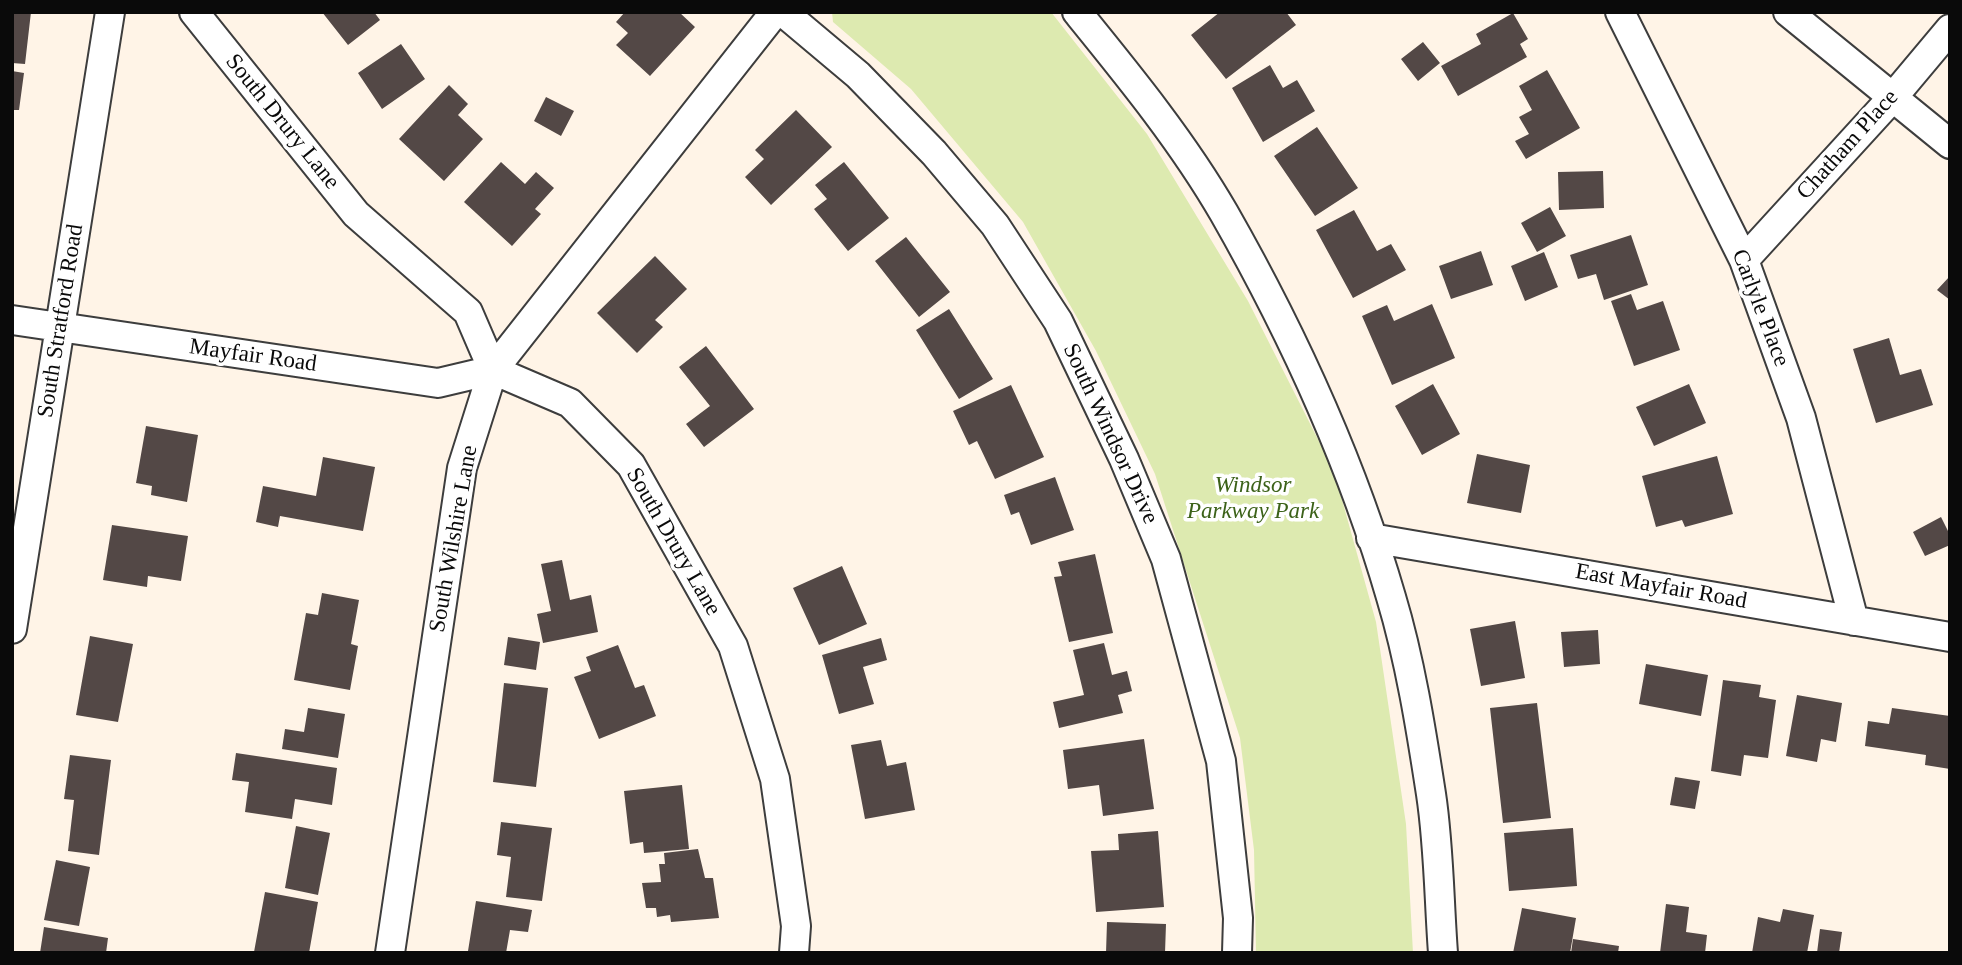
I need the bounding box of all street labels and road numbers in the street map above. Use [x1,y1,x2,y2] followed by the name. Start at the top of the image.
[219,49,345,195] street label: South Drury Lane
[1791,84,1905,206] street label: Chatham Place
[32,222,90,420] street label: South Stratford Road
[1725,246,1795,370] street label: Carlyle Place
[188,333,318,379] street label: Mayfair Road
[1056,339,1164,529] street label: South Windsor Drive
[424,443,484,635] street label: South Wilshire Lane
[620,463,726,621] street label: South Drury Lane
[1573,558,1749,616] street label: East Mayfair Road

